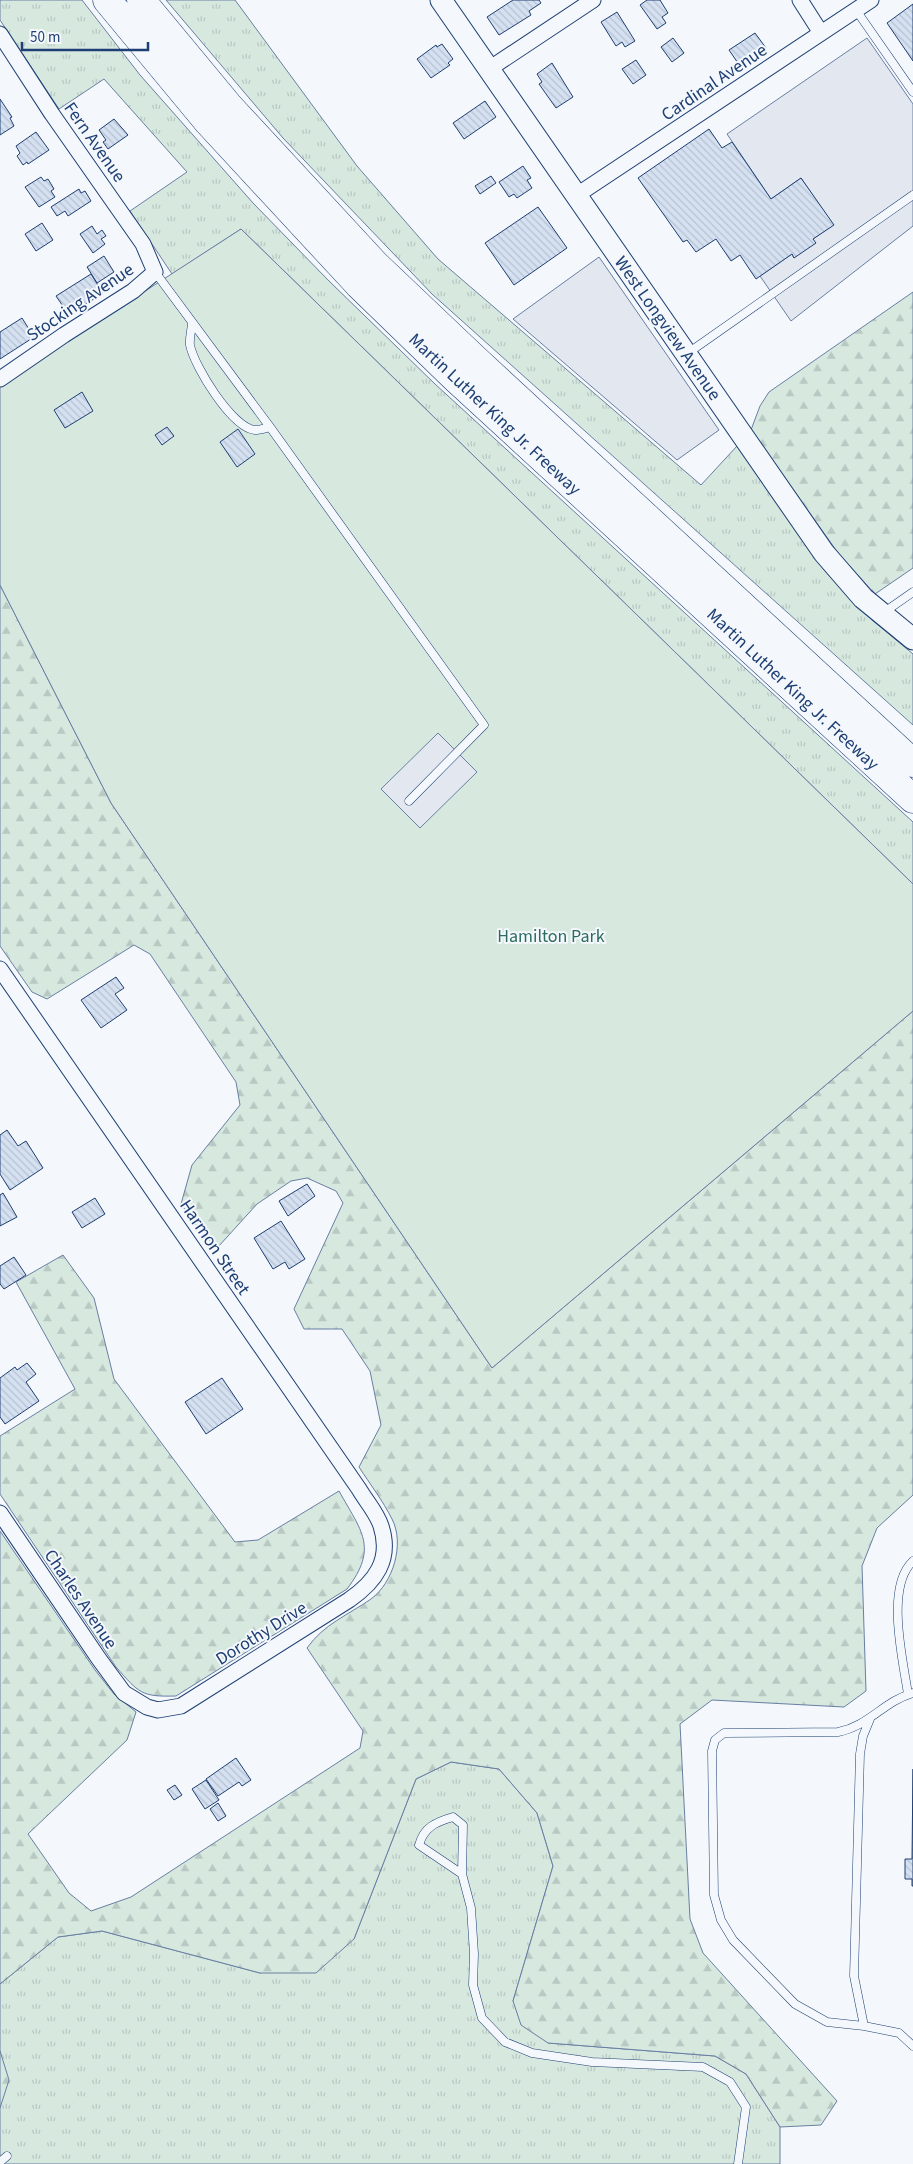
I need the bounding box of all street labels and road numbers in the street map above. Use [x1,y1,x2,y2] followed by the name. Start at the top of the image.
[657,38,772,127] street label: Cardinal Avenue
[58,97,131,187] street label: Fern Avenue
[608,251,727,406] street label: West Longview Avenue
[22,257,139,348] street label: Stocking Avenue
[403,328,587,501] street label: Martin Luther King Jr. Freeway
[701,603,885,776] street label: Martin Luther King Jr. Freeway
[173,1195,256,1300] street label: Harmon Street
[38,1544,123,1654] street label: Charles Avenue
[211,1595,312,1671] street label: Dorothy Drive

